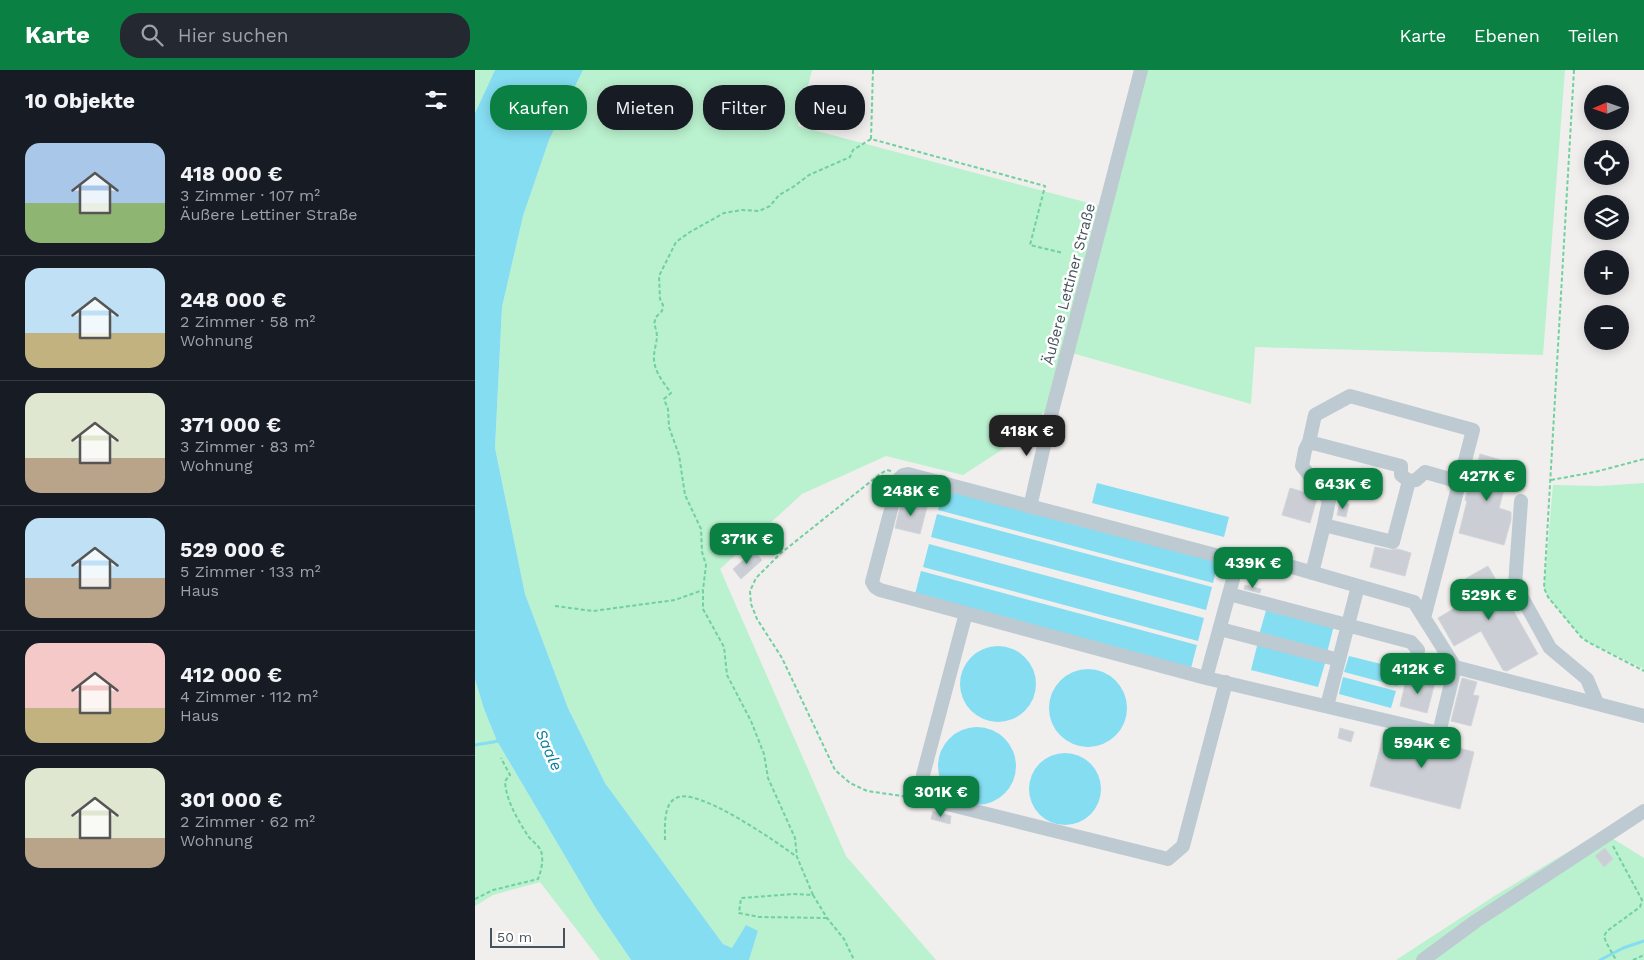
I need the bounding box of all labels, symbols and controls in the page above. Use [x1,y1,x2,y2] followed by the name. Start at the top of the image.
[120,13,470,58] search box
[25,21,90,49] text: Karte
[138,21,166,49] icon: search
[178,24,288,47] text: Hier suchen
[1400,25,1446,46] text: Karte
[1474,25,1540,46] text: Ebenen
[1568,25,1619,46] text: Teilen
[490,85,587,130] chip: Kaufen
[597,85,693,130] chip: Mieten
[703,85,785,130] chip: Filter
[795,85,865,130] chip: Neu
[1584,85,1629,130] north arrow
[1584,85,1629,350] map controls
[422,86,450,114] icon: filters
[25,88,135,113] text: 10 Objekte
[1584,140,1629,185] button: locate
[180,161,283,186] text: 418 000 €
[65,163,125,223] icon: home
[180,186,320,205] text: 3 Zimmer · 107 m²
[1584,195,1629,240] button: layers
[1039,201,1099,367] street label: Äußere Lettiner Straße
[180,205,358,224] text: Äußere Lettiner Straße
[1584,250,1629,295] button: +
[180,287,286,312] text: 248 000 €
[65,288,125,348] icon: home
[1584,305,1629,350] button: −
[180,312,315,331] text: 2 Zimmer · 58 m²
[180,331,253,350] text: Wohnung
[180,412,281,437] text: 371 000 €
[65,413,125,473] icon: home
[986,414,1068,457] pin: 418K €
[1000,421,1054,440] text: 418K €
[180,437,315,456] text: 3 Zimmer · 83 m²
[180,456,253,475] text: Wohnung
[1446,460,1528,502] pin: 427K €
[1459,466,1515,485] text: 427K €
[1302,468,1384,510] pin: 643K €
[870,474,952,517] pin: 248K €
[1315,474,1371,493] text: 643K €
[883,481,939,500] text: 248K €
[706,522,788,565] pin: 371K €
[721,529,773,548] text: 371K €
[180,537,285,562] text: 529 000 €
[65,538,125,598] icon: home
[1212,546,1294,589] pin: 439K €
[1225,553,1281,572] text: 439K €
[180,562,321,581] text: 5 Zimmer · 133 m²
[1448,578,1530,621] pin: 529K €
[180,581,219,600] text: Haus
[1461,585,1517,604] text: 529K €
[1377,652,1459,695] pin: 412K €
[1391,659,1445,678] text: 412K €
[180,662,282,687] text: 412 000 €
[65,663,125,723] icon: home
[180,687,318,706] text: 4 Zimmer · 112 m²
[180,706,219,725] text: Haus
[531,726,567,774] water label: Saale
[1381,726,1463,769] pin: 594K €
[1394,733,1450,752] text: 594K €
[900,776,982,818] pin: 301K €
[914,782,968,801] text: 301K €
[180,787,282,812] text: 301 000 €
[65,788,125,848] icon: home
[180,812,315,831] text: 2 Zimmer · 62 m²
[180,831,253,850] text: Wohnung
[490,925,565,948] scale bar
[497,929,532,945] text: 50 m

